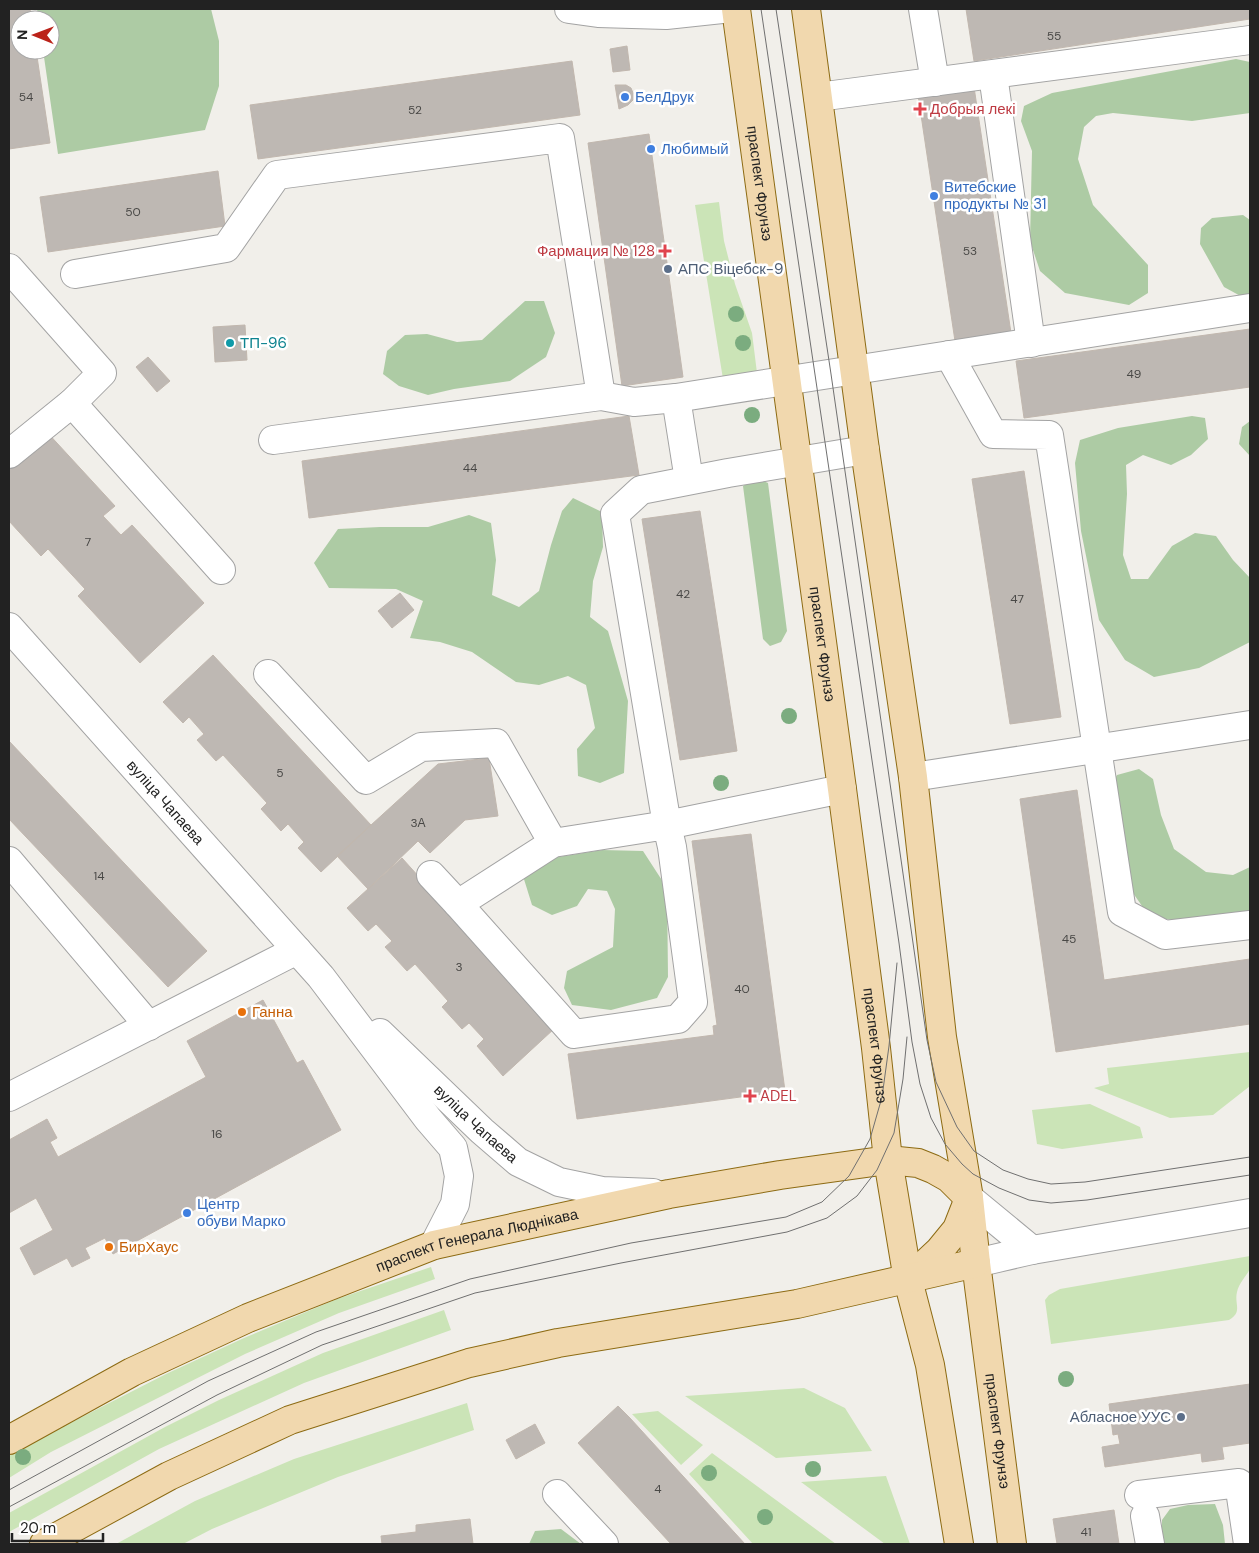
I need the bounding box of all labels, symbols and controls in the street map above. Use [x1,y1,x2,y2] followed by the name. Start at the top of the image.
[10,10,60,60] north arrow
[1047,28,1061,44] house number: 55
[13,30,31,40] text: N
[635,87,694,107] place label: БелДрук
[19,89,33,105] house number: 54
[619,91,631,103] marker: БелДрук
[930,99,1016,119] place label: Добрыя лекі
[408,102,422,118] house number: 52
[914,103,926,115] marker: Добрыя лекі
[742,124,777,243] street label: праспект Фрунзэ
[661,139,729,159] place label: Любимый
[645,143,657,155] marker: Любимый
[944,177,1046,214] place label: Витебские продукты № 31
[928,190,940,202] marker: Витебские продукты № 31
[125,204,141,220] house number: 50
[537,241,655,261] place label: Фармация № 128
[963,243,977,259] house number: 53
[659,245,671,257] marker: Фармация № 128
[678,259,783,279] place label: АПС Віцебск-9
[662,263,674,275] marker: АПС Віцебск-9
[240,333,287,353] place label: ТП-96
[224,337,236,349] marker: ТП-96
[1127,366,1141,382] house number: 49
[463,460,477,476] house number: 44
[85,534,91,550] house number: 7
[805,585,840,703] street label: праспект Фрунзэ
[676,586,690,602] house number: 42
[1010,591,1024,607] house number: 47
[122,756,209,850] street label: вуліца Чапаева
[276,765,284,781] house number: 5
[410,815,426,831] house number: 3А
[93,868,105,884] house number: 14
[1062,931,1076,947] house number: 45
[455,959,463,975] house number: 3
[734,981,750,997] house number: 40
[858,987,892,1105] street label: праспект Фрунзэ
[252,1002,293,1022] place label: Ганна
[236,1006,248,1018] marker: Ганна
[430,1080,522,1168] street label: вуліца Чапаева
[760,1086,797,1106] place label: ADEL
[744,1090,756,1102] marker: ADEL
[211,1126,223,1142] house number: 16
[197,1194,286,1231] place label: Центр обуви Марко
[373,1204,581,1277] street label: праспект Генерала Люднікава
[181,1207,193,1219] marker: Центр обуви Марко
[119,1237,179,1257] place label: БирХаус
[103,1241,115,1253] marker: БирХаус
[980,1372,1015,1490] street label: праспект Фрунзэ
[1070,1407,1171,1427] place label: Абласное УУС
[1175,1411,1187,1423] marker: Абласное УУС
[654,1481,662,1497] house number: 4
[12,1510,104,1542] scale bar
[20,1518,56,1538] text: 20 m
[1080,1524,1092,1540] house number: 41

